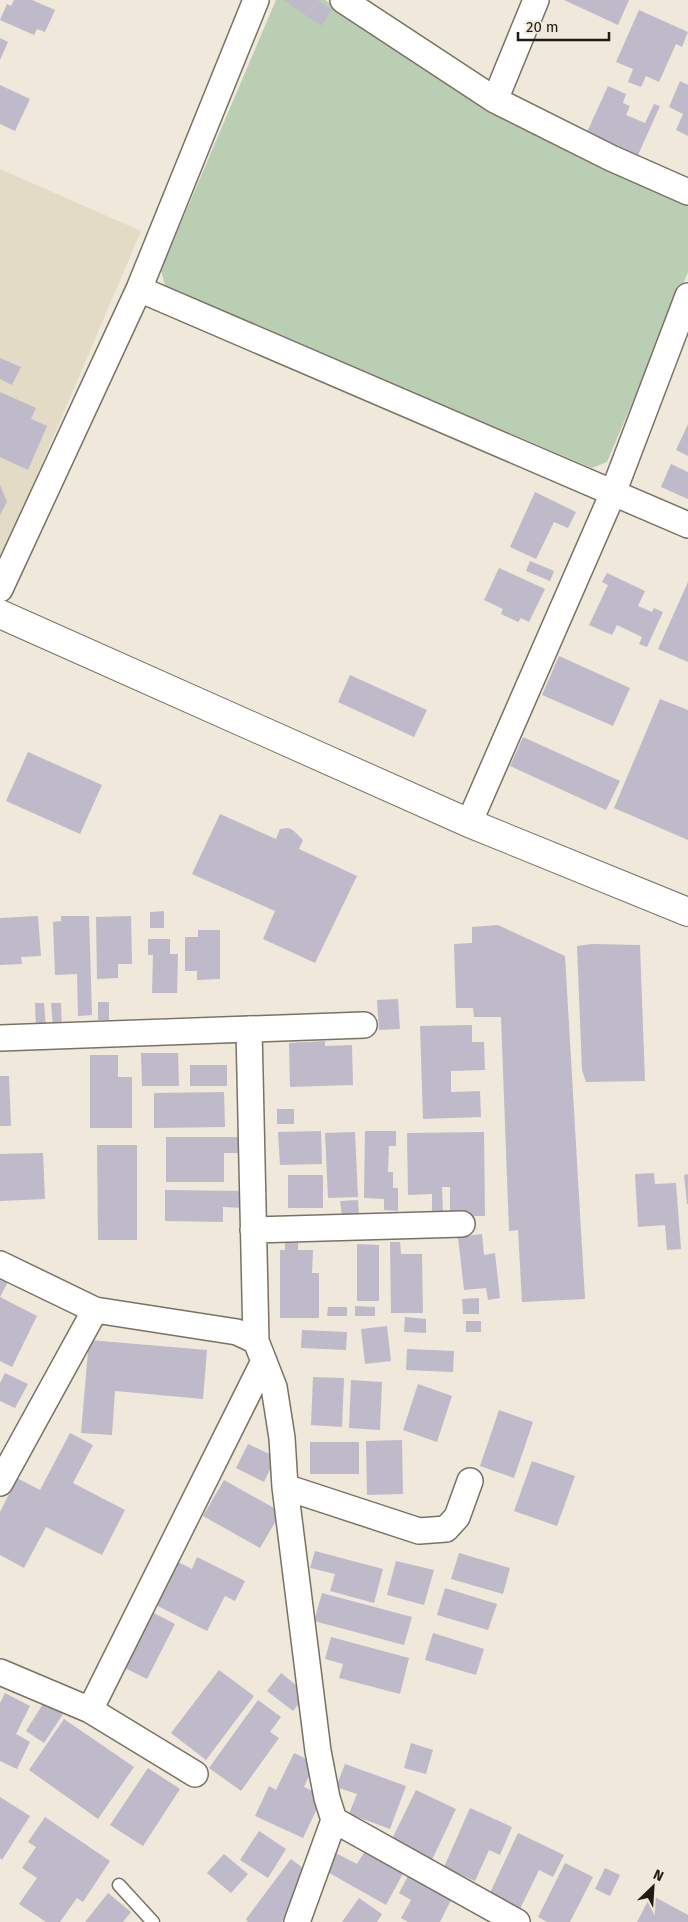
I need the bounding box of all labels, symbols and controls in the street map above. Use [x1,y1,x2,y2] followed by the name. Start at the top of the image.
[518,10,609,42] scale bar
[526,18,559,36] text: 20 m
[628,1862,678,1912] north arrow
[650,1866,666,1885] text: N

